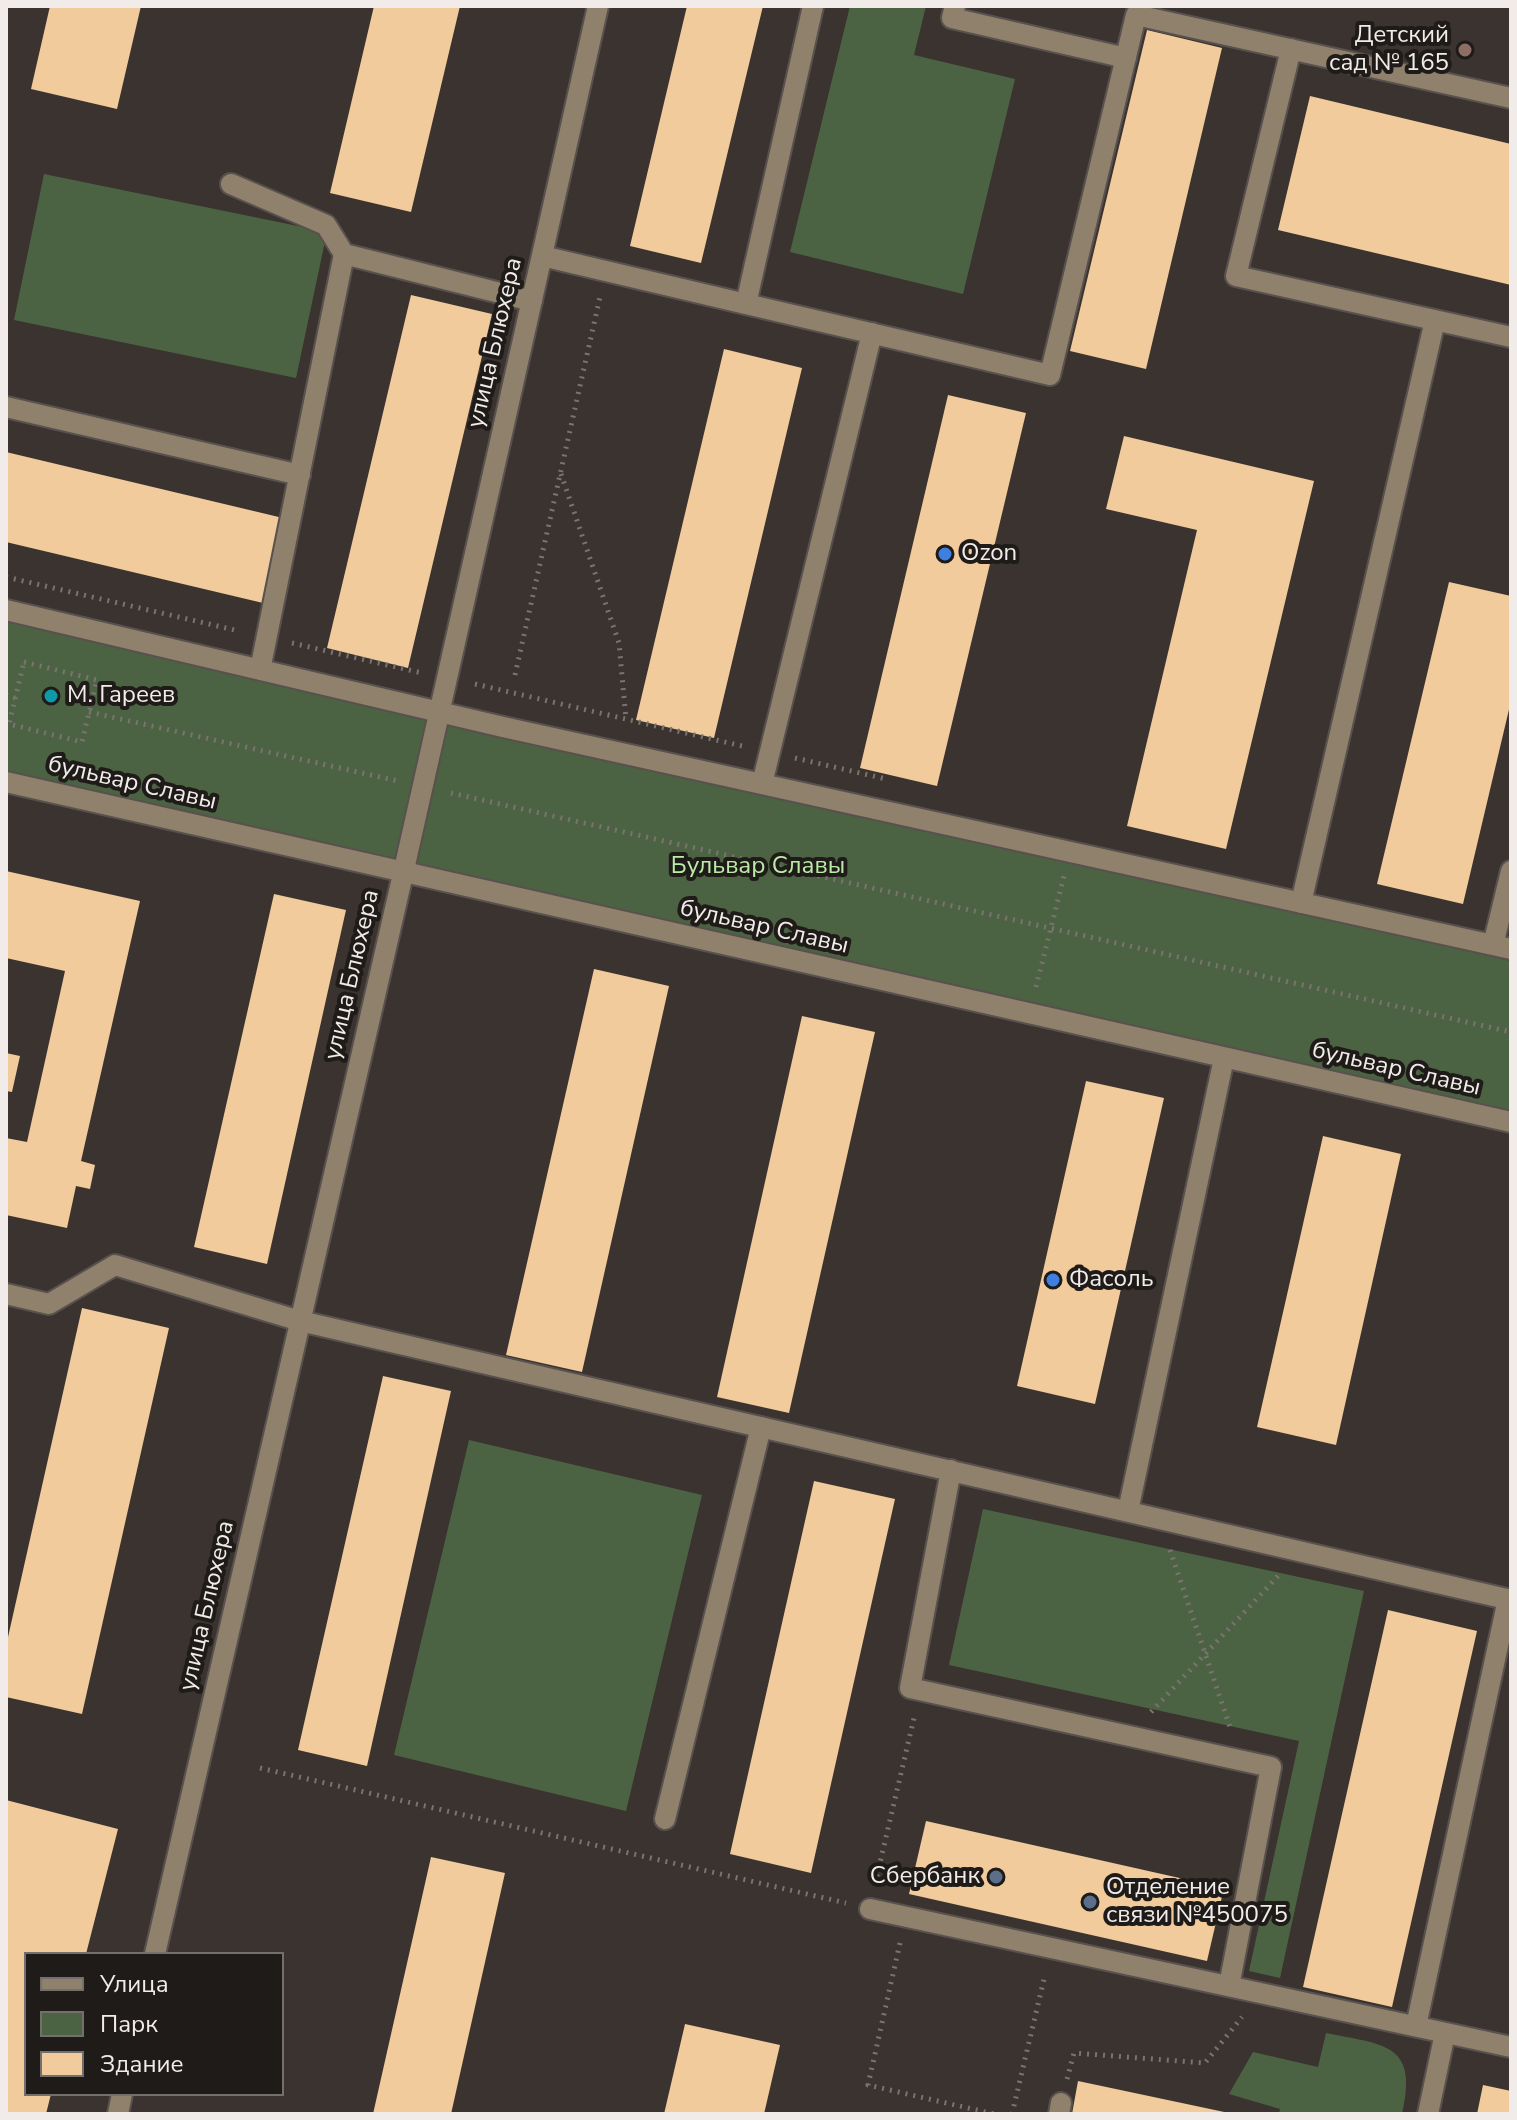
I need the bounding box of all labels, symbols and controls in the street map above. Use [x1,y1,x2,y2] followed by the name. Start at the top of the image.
[1329,22,1449,78] place label: Детский сад № 165
[1456,41,1474,59] marker: Детский сад № 165
[462,255,530,431] street label: улица Блюхера
[961,540,1017,568] place label: Ozon
[936,545,954,563] marker: Ozon
[67,682,175,710] place label: М. Гареев
[42,687,60,705] marker: М. Гареев
[45,751,219,817] street label: бульвар Славы
[671,853,845,881] park label: Бульвар Славы
[319,887,387,1063] street label: улица Блюхера
[677,895,851,961] street label: бульвар Славы
[1309,1037,1483,1103] street label: бульвар Славы
[1069,1266,1154,1294] place label: Фасоль
[1044,1271,1062,1289] marker: Фасоль
[174,1518,242,1694] street label: улица Блюхера
[870,1863,980,1891] place label: Сбербанк
[987,1868,1005,1886] marker: Сбербанк
[1106,1874,1288,1930] place label: Отделение связи №450075
[1081,1893,1099,1911] marker: Отделение связи №450075
[24,1952,284,2096] legend
[100,1968,169,2000] text: Улица
[100,2008,158,2040] text: Парк
[100,2048,184,2080] text: Здание

